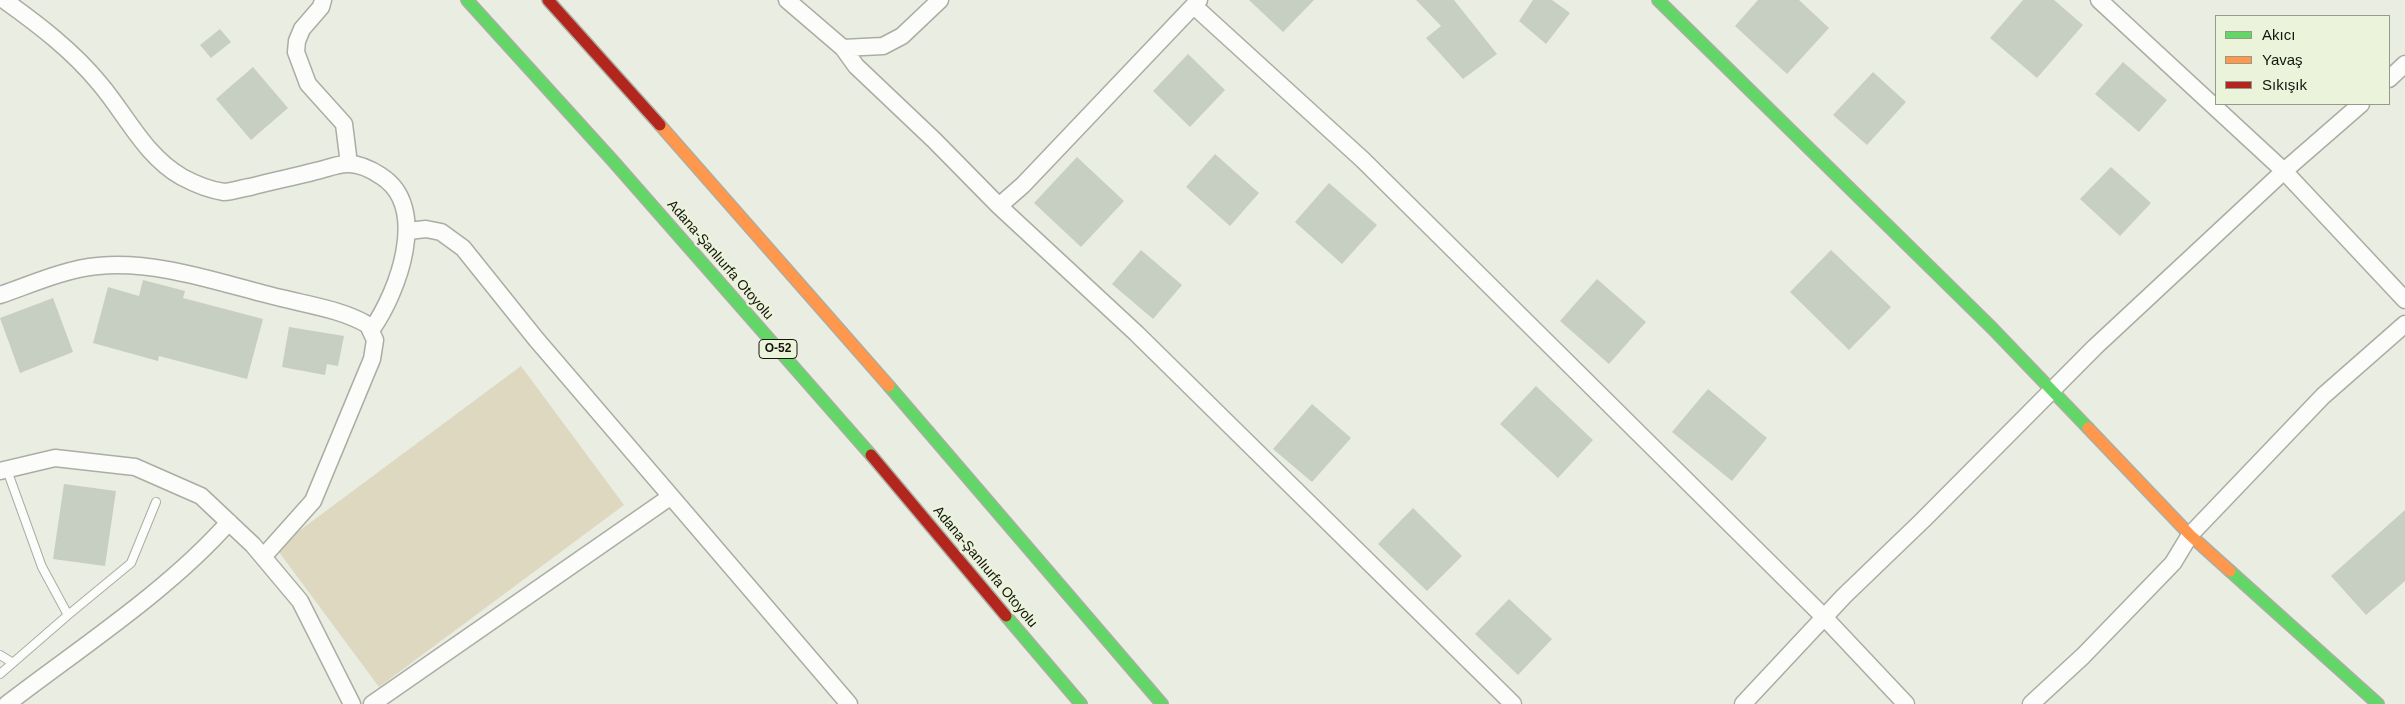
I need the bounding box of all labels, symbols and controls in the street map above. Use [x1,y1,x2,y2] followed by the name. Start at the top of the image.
[2215,15,2390,105] legend
[2262,26,2295,43] text: Akıcı
[2262,51,2303,68] text: Yavaş
[2262,76,2307,93] text: Sıkışık
[663,197,777,323] street label: Adana-Şanlıurfa Otoyolu
[759,339,797,358] road number: O-52
[929,503,1041,631] street label: Adana-Şanlıurfa Otoyolu

